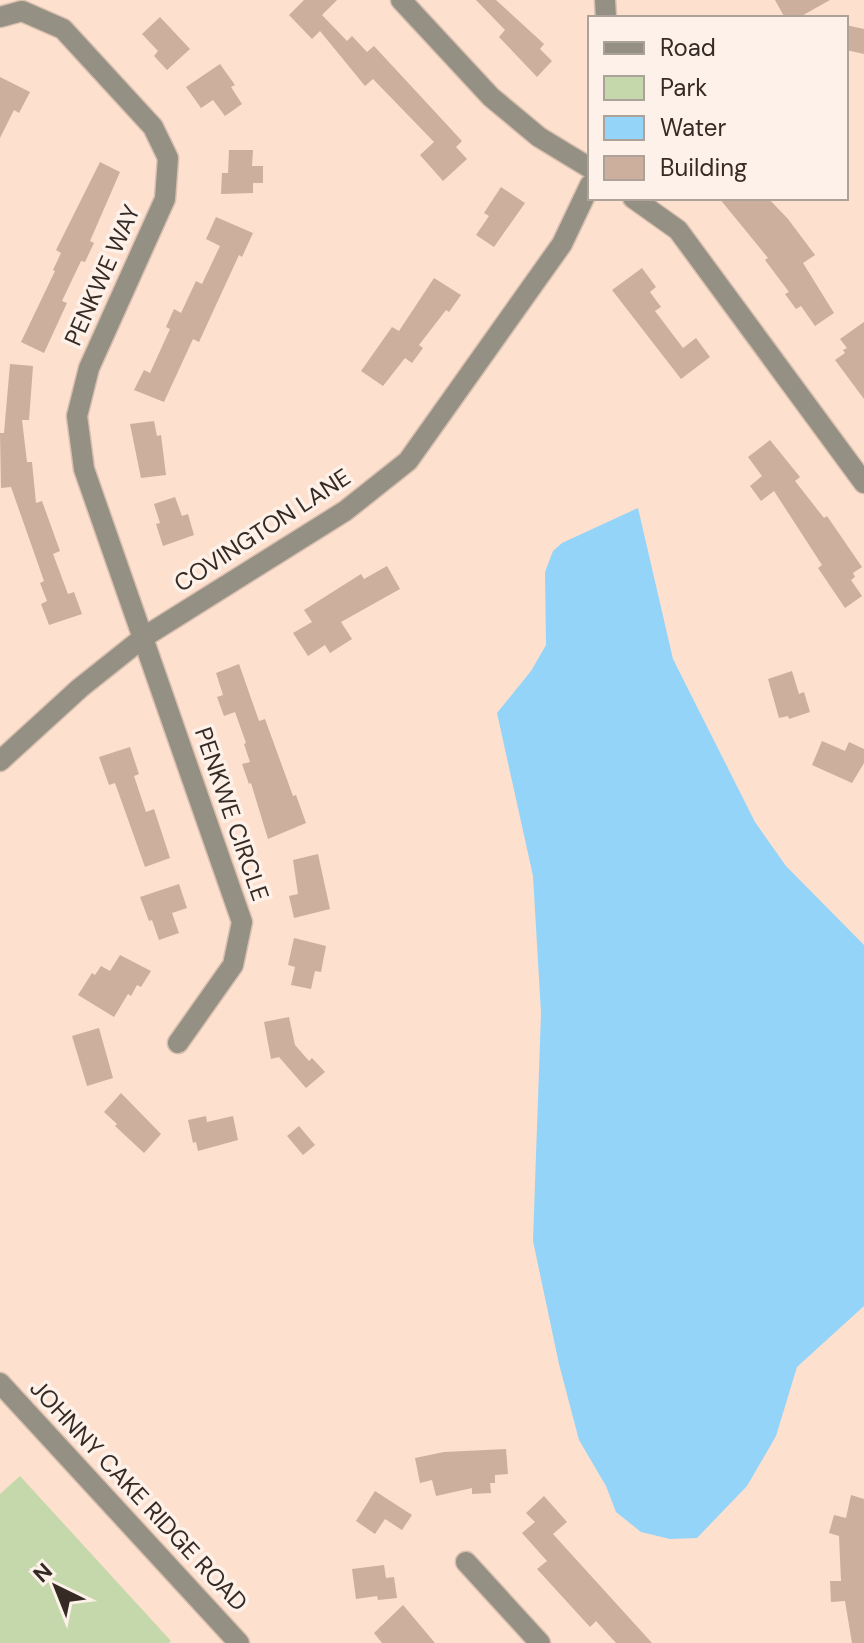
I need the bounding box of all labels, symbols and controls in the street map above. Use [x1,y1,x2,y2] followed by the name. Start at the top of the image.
[588,16,848,200] legend
[660,32,716,63] text: Road
[660,72,707,103] text: Park
[660,112,726,143] text: Water
[660,152,747,183] text: Building
[57,200,147,350] street label: PENKWE WAY
[168,461,356,599] street label: COVINGTON LANE
[188,723,276,905] street label: PENKWE CIRCLE
[24,1373,254,1617] street label: JOHNNY CAKE RIDGE ROAD
[16,1547,96,1627] north arrow

